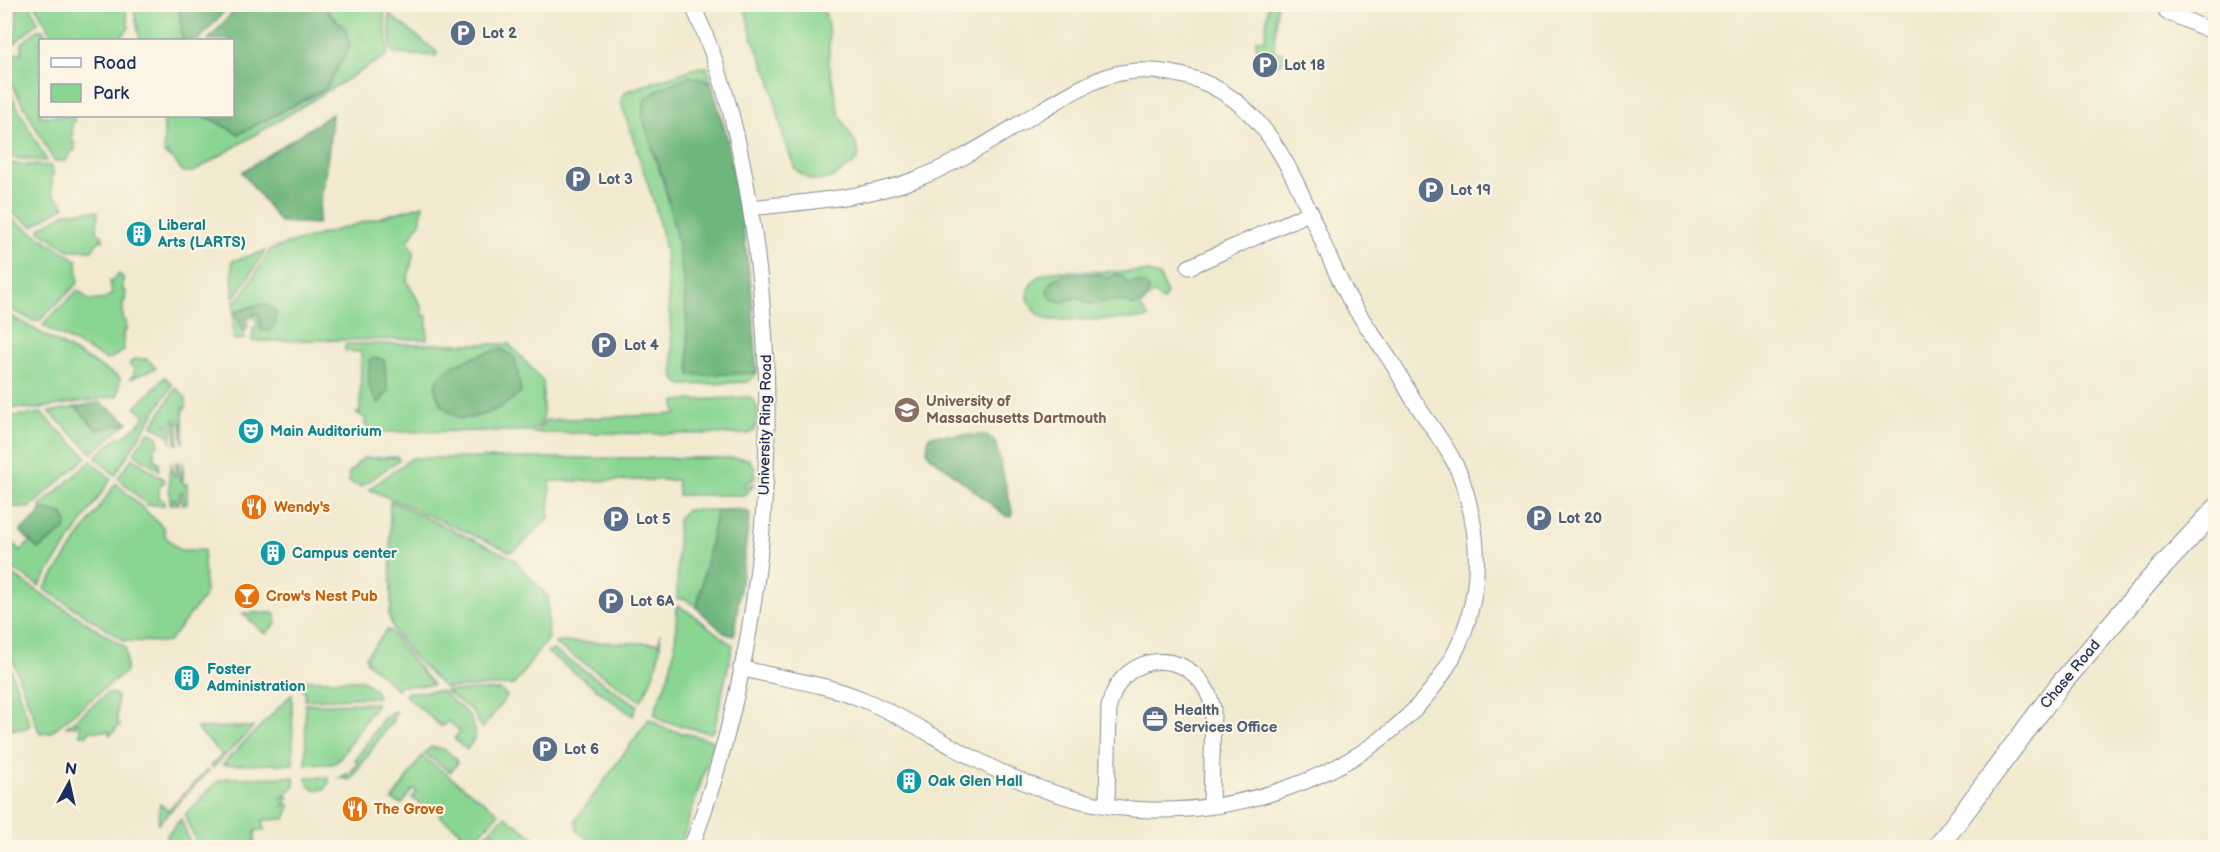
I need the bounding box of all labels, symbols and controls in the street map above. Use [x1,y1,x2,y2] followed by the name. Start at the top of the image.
[448,18,478,48] parking icon: Lot 2
[482,24,517,43] place label: Lot 2
[39,39,234,117] legend
[1250,50,1280,80] parking icon: Lot 18
[93,53,137,74] text: Road
[1284,56,1325,75] place label: Lot 18
[93,83,129,104] text: Park
[563,164,593,194] parking icon: Lot 3
[598,170,633,189] place label: Lot 3
[1416,175,1446,205] parking icon: Lot 19
[1450,181,1491,200] place label: Lot 19
[157,216,246,252] place label: Liberal Arts (LARTS)
[124,219,154,249] building icon: Liberal Arts (LARTS)
[589,330,619,360] parking icon: Lot 4
[624,336,659,355] place label: Lot 4
[755,354,776,496] street label: University Ring Road
[926,392,1106,428] place label: University of Massachusetts Dartmouth
[892,395,922,425] school or university icon: University of Massachusetts Dartmouth
[236,416,266,446] theatre icon: Main Auditorium
[270,422,382,441] place label: Main Auditorium
[239,492,269,522] restaurant icon: Wendy's
[274,498,330,517] place label: Wendy's
[1524,503,1554,533] parking icon: Lot 20
[601,504,631,534] parking icon: Lot 5
[1558,509,1602,528] place label: Lot 20
[636,510,671,529] place label: Lot 5
[258,538,288,568] building icon: Campus center
[292,544,398,563] place label: Campus center
[232,581,262,611] bar icon: Crow's Nest Pub
[596,586,626,616] parking icon: Lot 6A
[266,587,378,606] place label: Crow's Nest Pub
[630,592,675,611] place label: Lot 6A
[2036,636,2105,713] street label: Chase Road
[206,660,306,696] place label: Foster Administration
[172,663,202,693] building icon: Foster Administration
[1174,701,1278,737] place label: Health Services Office
[1140,704,1170,734] office icon: Health Services Office
[530,734,560,764] parking icon: Lot 6
[564,740,599,759] place label: Lot 6
[39,753,99,813] north arrow
[64,759,78,780] text: N
[894,766,924,796] building icon: Oak Glen Hall
[928,772,1023,791] place label: Oak Glen Hall
[340,794,370,824] restaurant icon: The Grove
[374,800,444,819] place label: The Grove

